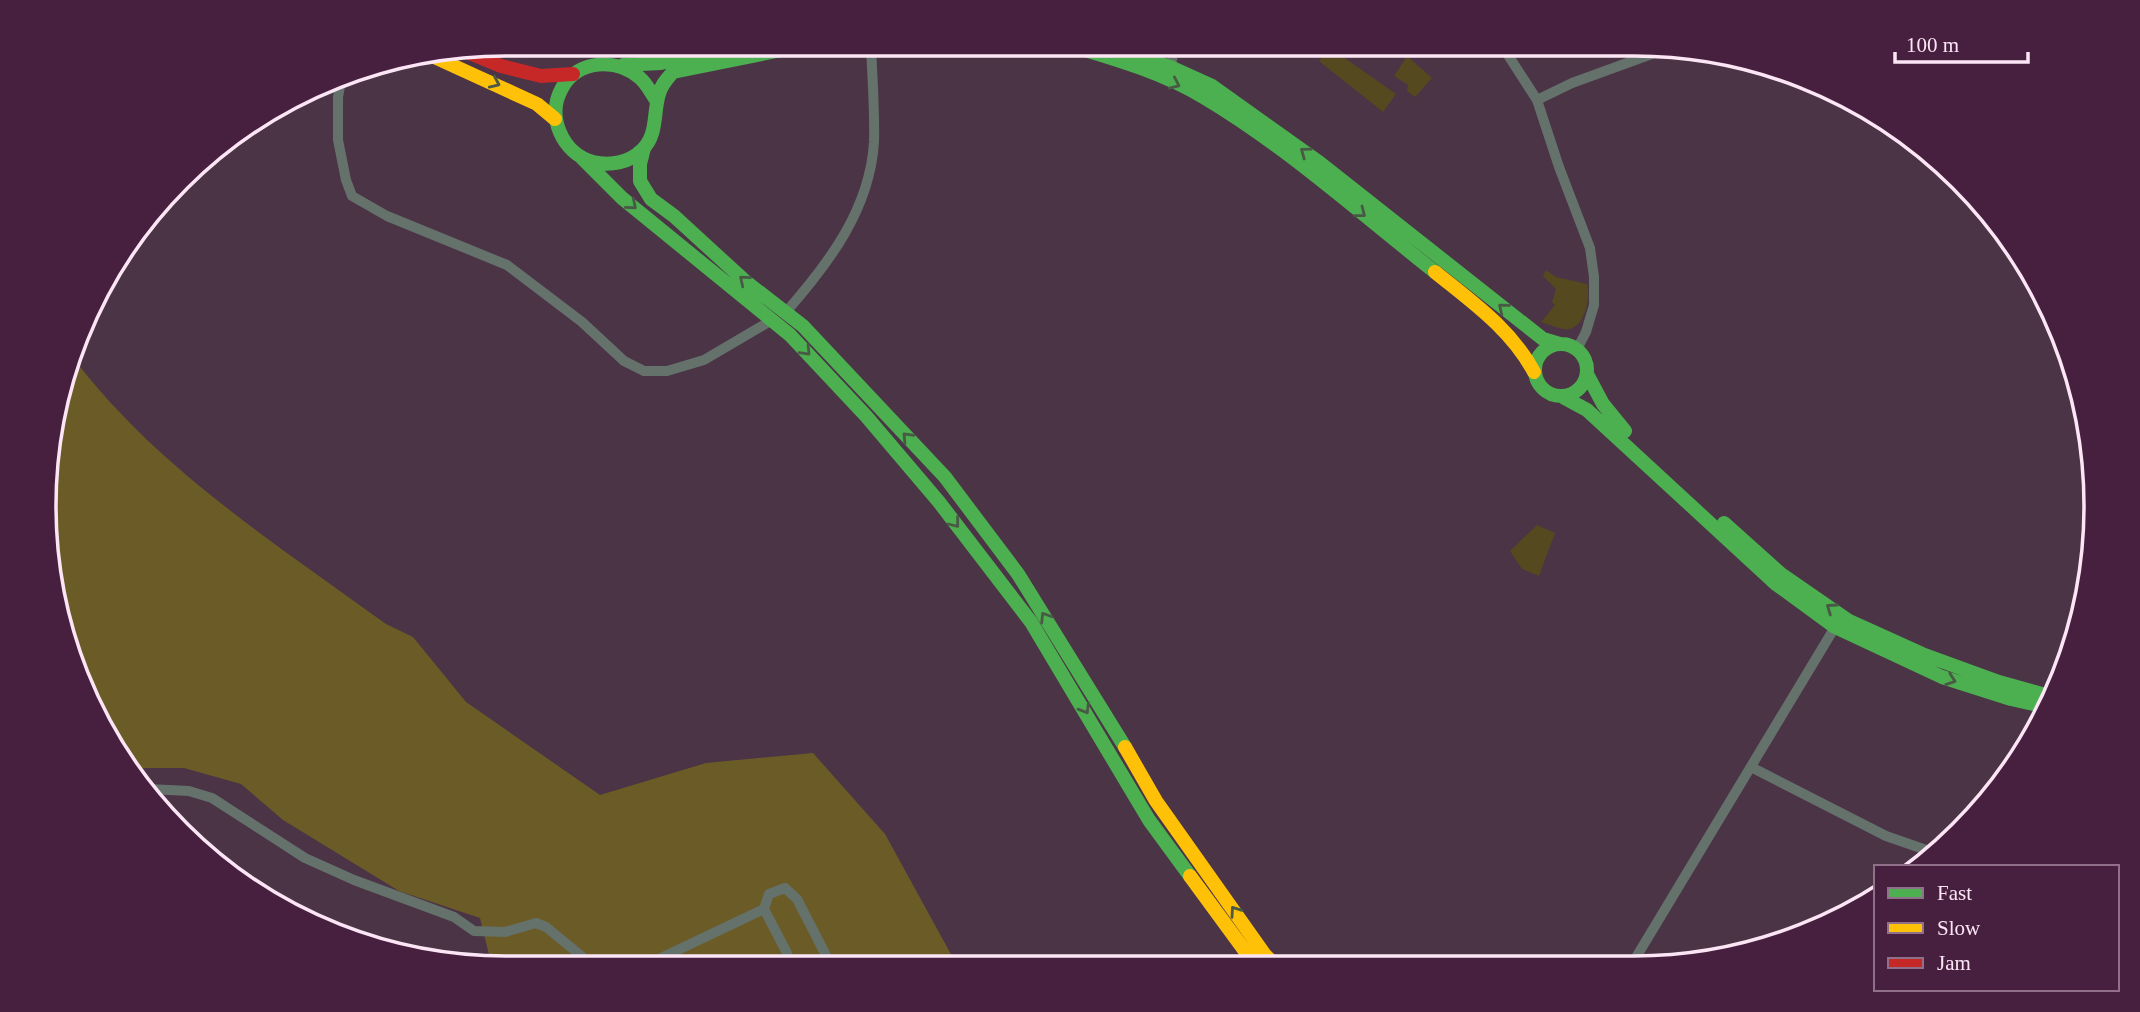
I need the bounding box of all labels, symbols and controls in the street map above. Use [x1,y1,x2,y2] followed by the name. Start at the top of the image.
[1895,21,2028,65] scale bar
[1906,33,1959,57] text: 100 m
[488,75,500,89] one-way arrow
[1168,76,1180,90] one-way arrow
[1300,148,1313,160] one-way arrow
[624,197,636,210] one-way arrow
[1354,205,1366,218] one-way arrow
[739,275,752,288] one-way arrow
[1499,303,1511,316] one-way arrow
[797,343,810,356] one-way arrow
[903,432,916,445] one-way arrow
[946,515,959,528] one-way arrow
[1826,604,1839,616] one-way arrow
[1041,612,1054,625] one-way arrow
[1944,672,1956,686] one-way arrow
[1077,702,1090,715] one-way arrow
[1874,865,2119,991] legend
[1937,881,1972,905] text: Fast
[1231,906,1243,919] one-way arrow
[1937,916,1981,940] text: Slow
[1937,951,1971,975] text: Jam

